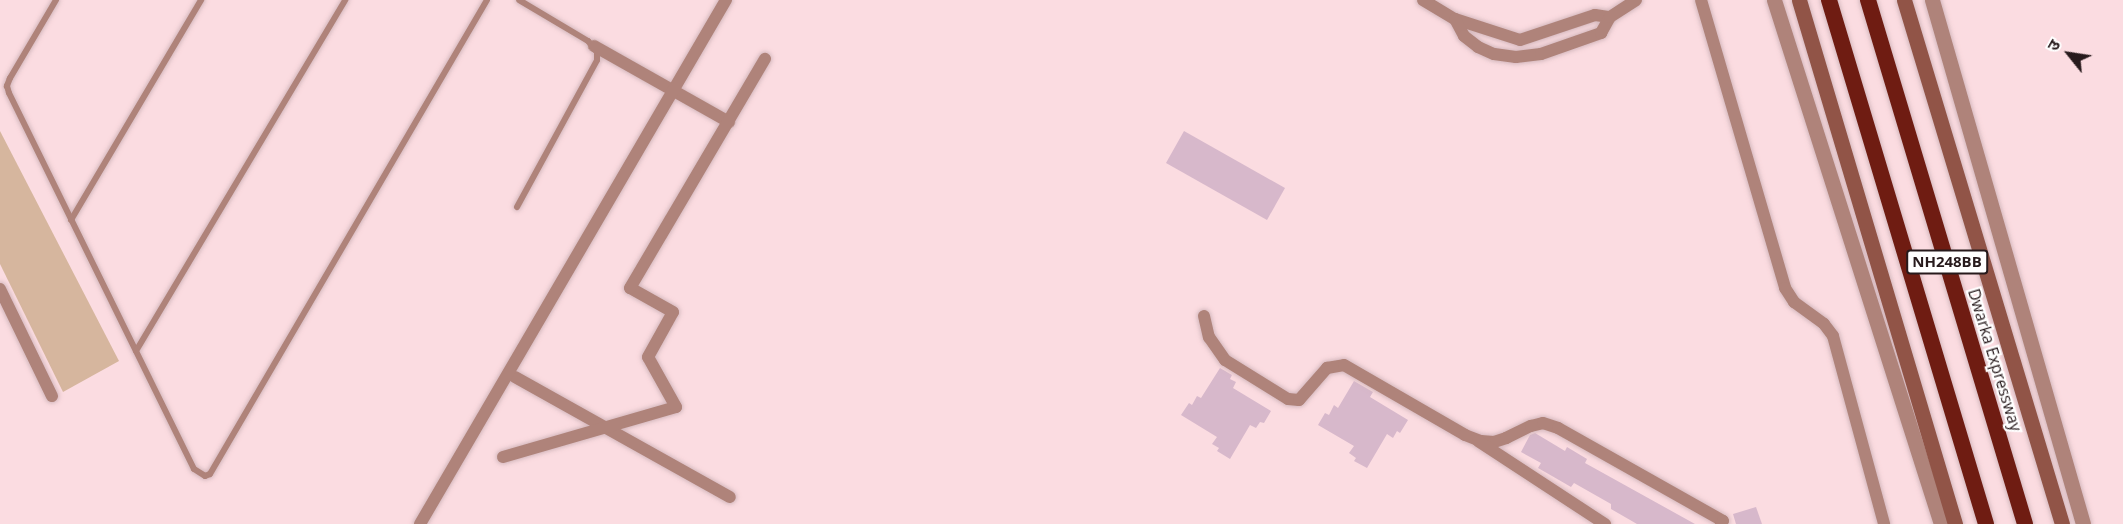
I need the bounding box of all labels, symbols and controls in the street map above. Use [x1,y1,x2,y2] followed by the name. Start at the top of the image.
[2039,24,2099,84] north arrow
[2042,35,2065,55] text: उ
[1905,250,1989,274] road number: NH248BB
[1964,286,2026,434] street label: Dwarka Expressway

